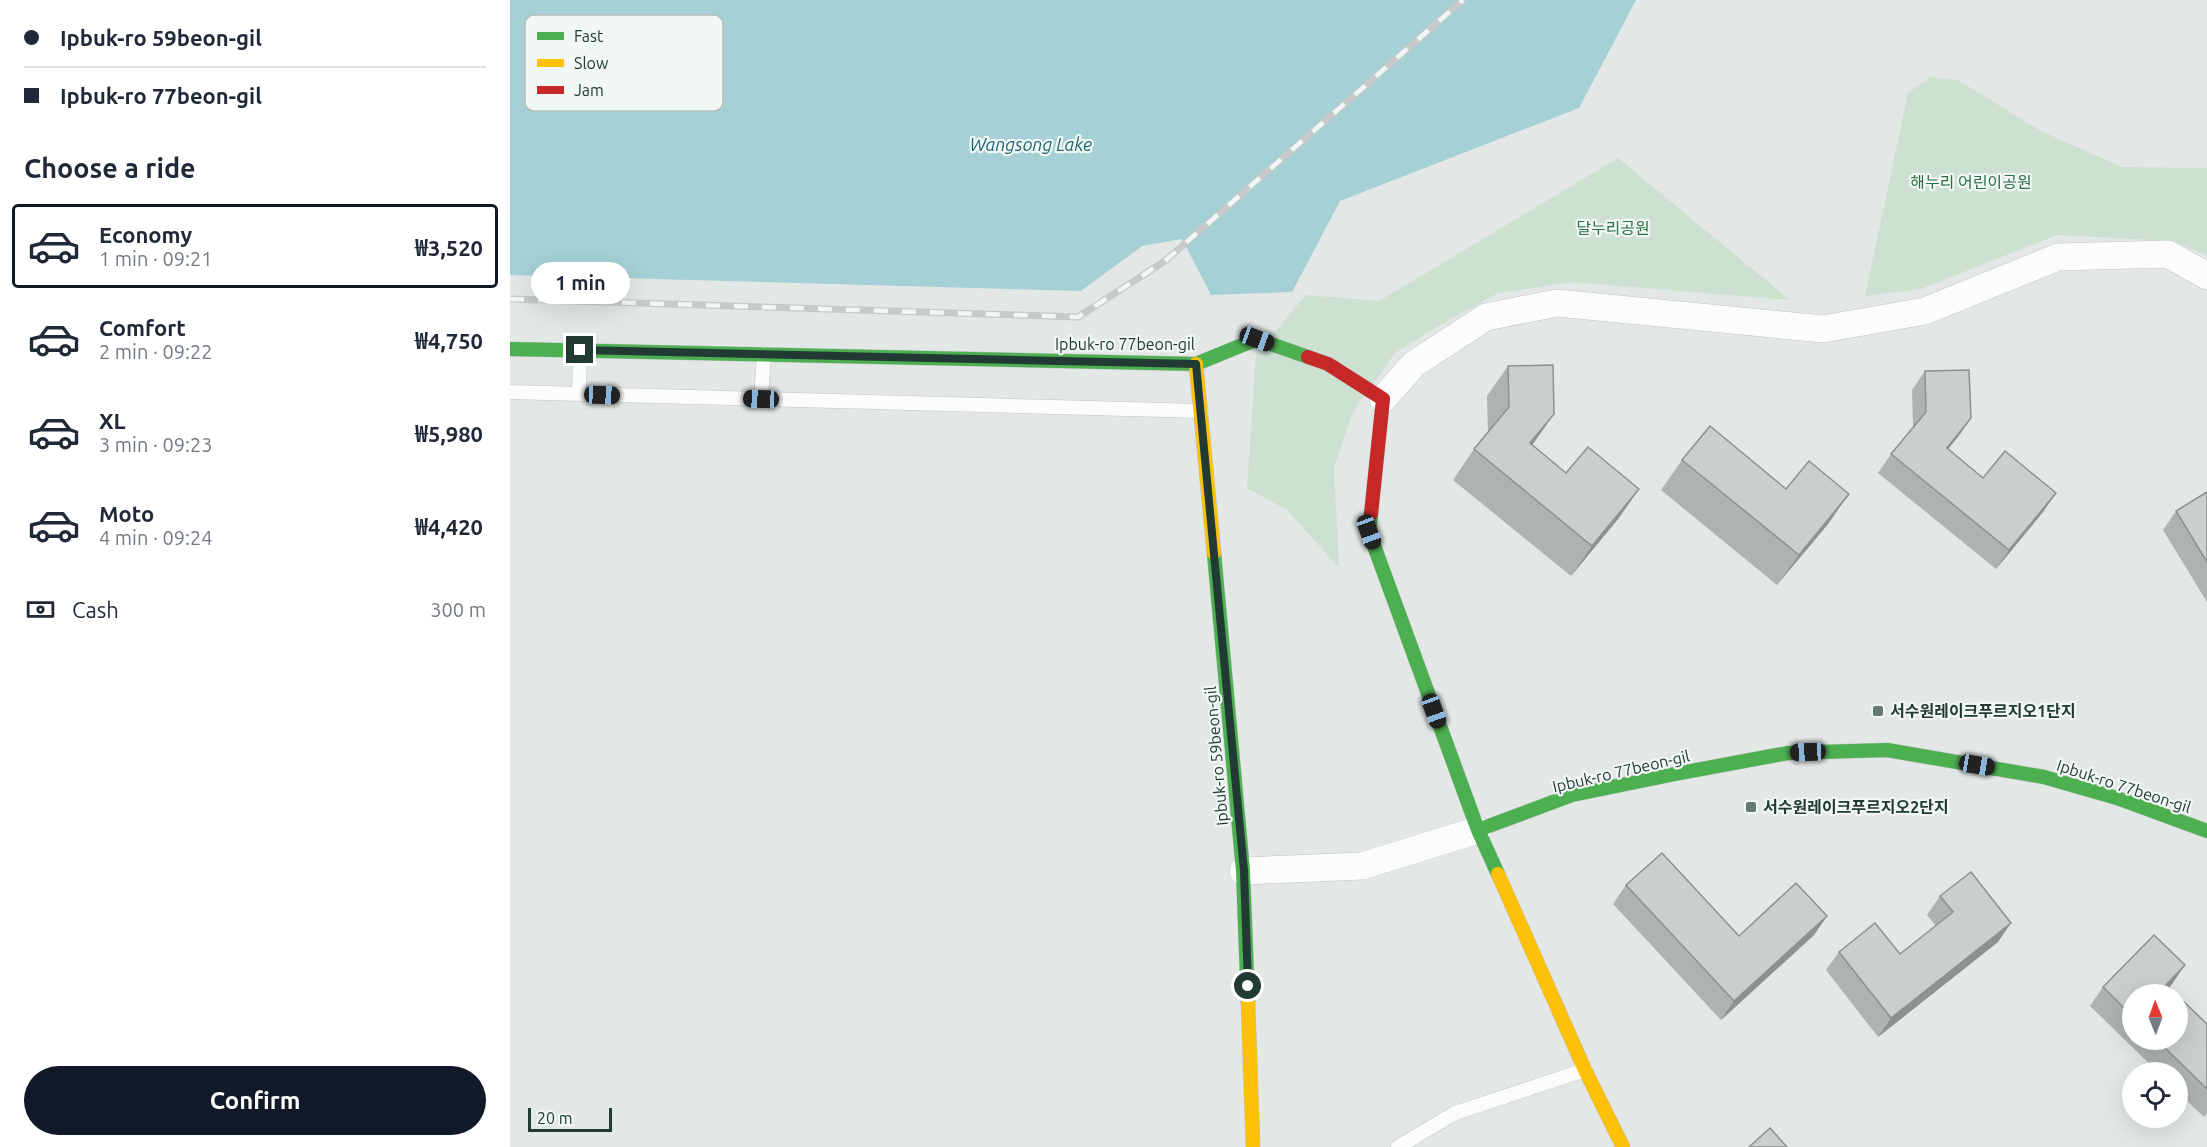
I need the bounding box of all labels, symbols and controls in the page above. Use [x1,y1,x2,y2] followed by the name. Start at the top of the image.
[525,15,723,111] legend
[60,25,262,50] text: Ipbuk-ro 59beon-gil
[574,27,604,45] text: Fast
[574,54,609,72] text: Slow
[574,81,604,99] text: Jam
[60,83,262,108] text: Ipbuk-ro 77beon-gil
[970,134,1092,154] water label: Wangsong Lake
[24,153,196,183] text: Choose a ride
[1910,173,2032,191] park label: 해누리 어린이공원
[27,219,81,273] icon: car
[1576,219,1650,237] park label: 달누리공원
[99,222,192,247] text: Economy
[415,235,483,260] text: ₩3,520
[99,247,213,270] text: 1 min · 09:21
[530,263,629,305] callout: 1 min
[555,271,606,294] text: 1 min
[27,312,81,366] icon: car
[99,315,186,340] text: Comfort
[1237,324,1277,354] car
[415,328,483,353] text: ₩4,750
[1055,335,1195,353] street label: Ipbuk-ro 77beon-gil
[566,336,593,363] route end
[99,340,213,363] text: 2 min · 09:22
[584,385,620,405] car
[743,389,779,409] car
[27,405,81,459] icon: car
[99,408,126,433] text: XL
[415,421,483,446] text: ₩5,980
[99,433,213,456] text: 3 min · 09:23
[27,498,81,552] icon: car
[99,501,154,526] text: Moto
[1354,512,1384,552] car
[415,514,483,539] text: ₩4,420
[99,526,213,549] text: 4 min · 09:24
[24,593,57,626] icon: cash
[72,597,119,622] text: Cash
[430,598,486,621] text: 300 m
[1201,685,1231,827] street label: Ipbuk-ro 59beon-gil
[1419,691,1449,731] car
[1890,702,2076,720] place label: 서수원레이크푸르지오1단지
[1871,704,1885,718] marker: 서수원레이크푸르지오1단지
[1790,742,1826,762] car
[1551,746,1691,796] street label: Ipbuk-ro 77beon-gil
[1958,753,1996,777] car
[2055,756,2193,816] street label: Ipbuk-ro 77beon-gil
[1763,798,1949,816] place label: 서수원레이크푸르지오2단지
[1744,800,1758,814] marker: 서수원레이크푸르지오2단지
[1234,972,1261,999] route start
[2122,984,2188,1050] north arrow
[2122,984,2188,1128] map controls
[2122,1062,2188,1128] button: locate
[24,1066,486,1135] button: Confirm
[528,1105,612,1132] scale bar
[537,1109,573,1127] text: 20 m

